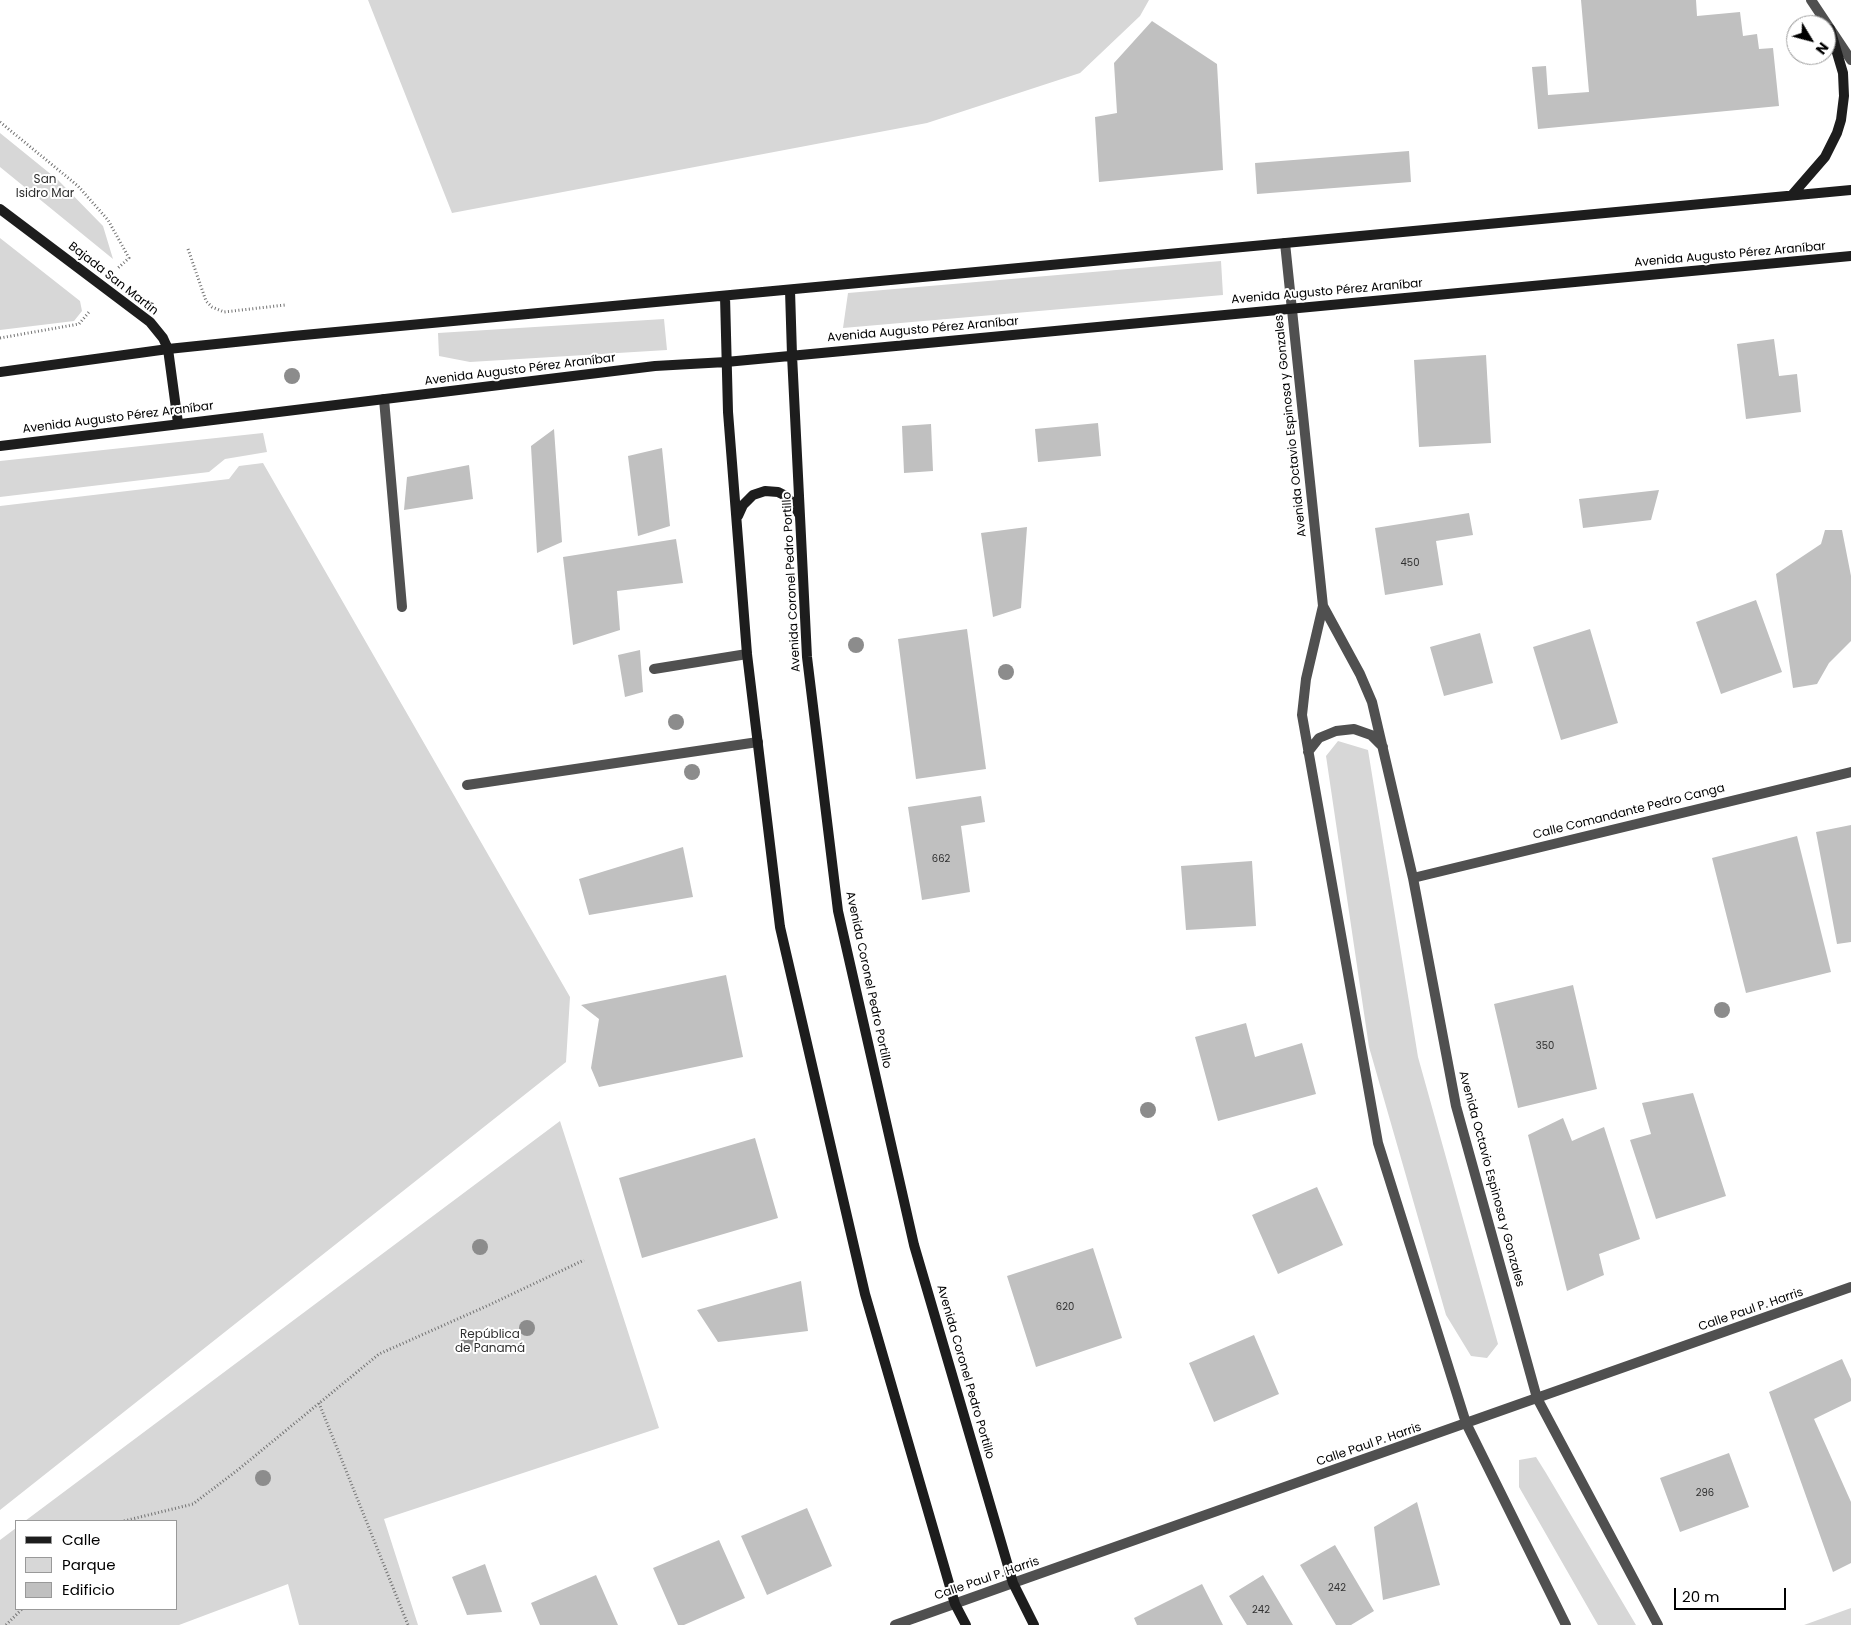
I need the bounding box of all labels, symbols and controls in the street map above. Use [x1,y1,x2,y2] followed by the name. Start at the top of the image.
[1786,15,1836,65] north arrow
[1811,38,1833,59] text: N
[16,173,74,201] park label: San Isidro Mar
[65,239,161,319] street label: Bajada San Martín
[1634,239,1826,271] street label: Avenida Augusto Pérez Araníbar
[1231,276,1423,308] street label: Avenida Augusto Pérez Araníbar
[827,314,1019,346] street label: Avenida Augusto Pérez Araníbar
[1272,314,1310,538] street label: Avenida Octavio Espinosa y Gonzales
[424,351,616,389] street label: Avenida Augusto Pérez Araníbar
[22,399,214,437] street label: Avenida Augusto Pérez Araníbar
[780,491,804,673] street label: Avenida Coronel Pedro Portillo
[1401,557,1419,569] house number: 450
[1532,781,1726,843] street label: Calle Comandante Pedro Canga
[932,853,950,865] house number: 662
[842,890,894,1070] street label: Avenida Coronel Pedro Portillo
[1536,1040,1554,1052] house number: 350
[1455,1069,1527,1289] street label: Avenida Octavio Espinosa y Gonzales
[933,1283,997,1461] street label: Avenida Coronel Pedro Portillo
[1697,1285,1805,1335] street label: Calle Paul P. Harris
[1056,1301,1074,1313] house number: 620
[455,1328,525,1356] park label: República de Panamá
[1315,1420,1423,1470] street label: Calle Paul P. Harris
[1696,1487,1714,1499] house number: 296
[15,1520,178,1610] legend
[62,1529,100,1550] text: Calle
[62,1554,115,1575] text: Parque
[933,1554,1041,1604] street label: Calle Paul P. Harris
[1676,1578,1788,1610] scale bar
[62,1579,115,1600] text: Edificio
[1328,1582,1346,1594] house number: 242
[1682,1586,1720,1607] text: 20 m
[1252,1604,1270,1616] house number: 242

